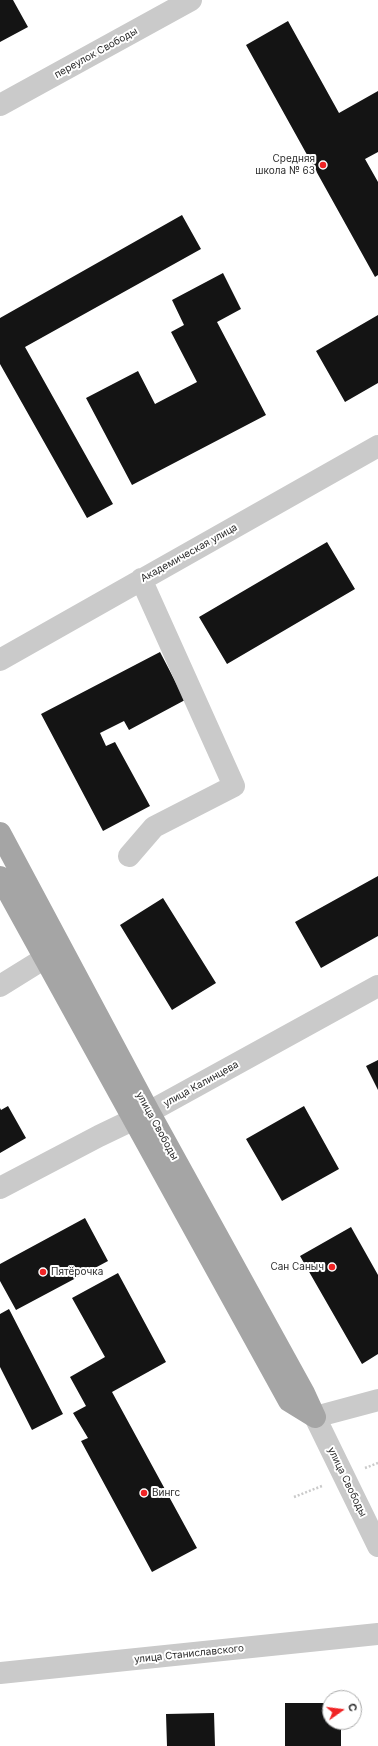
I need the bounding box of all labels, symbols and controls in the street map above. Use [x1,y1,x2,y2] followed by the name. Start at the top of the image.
[52,25,140,81] street label: переулок Свободы
[255,153,315,176] place label: Средняя школа № 63
[318,160,328,170] marker: Средняя школа № 63
[139,521,239,585] street label: Академическая улица
[161,1058,241,1110] street label: улица Калинцева
[133,1090,181,1162] street label: улица Свободы
[270,1261,324,1273] place label: Сан Саныч
[327,1262,337,1272] marker: Сан Саныч
[51,1266,103,1278] place label: Пятёрочка
[38,1267,48,1277] marker: Пятёрочка
[325,1445,369,1519] street label: улица Свободы
[152,1487,180,1499] place label: Вингс
[139,1488,149,1498] marker: Вингс
[133,1642,245,1666] street label: улица Станиславского
[322,1690,362,1730] north arrow
[345,1702,360,1713] text: С

